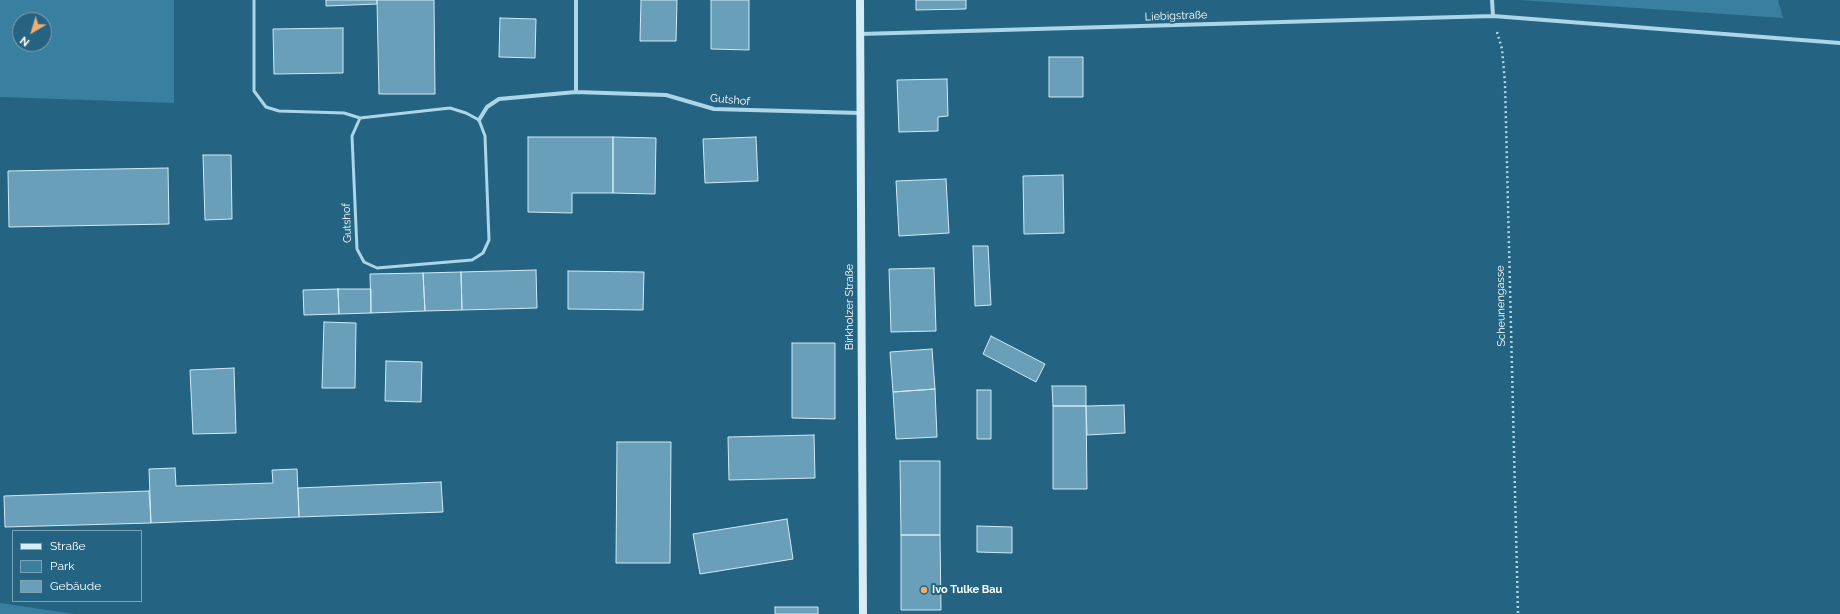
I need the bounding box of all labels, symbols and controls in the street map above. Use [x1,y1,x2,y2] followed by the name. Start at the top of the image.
[1144,8,1208,24] street label: Liebigstraße
[12,12,52,52] north arrow
[18,33,32,49] text: N
[710,92,750,108] street label: Gutshof
[340,203,354,243] street label: Gutshof
[843,264,857,350] street label: Birkholzer Straße
[1494,265,1508,347] street label: Scheunengasse
[12,530,142,602] legend
[50,539,86,553] text: Straße
[50,559,75,573] text: Park
[50,579,101,593] text: Gebäude
[932,583,1002,597] place label: Ivo Tulke Bau
[919,585,929,595] marker: Ivo Tulke Bau

